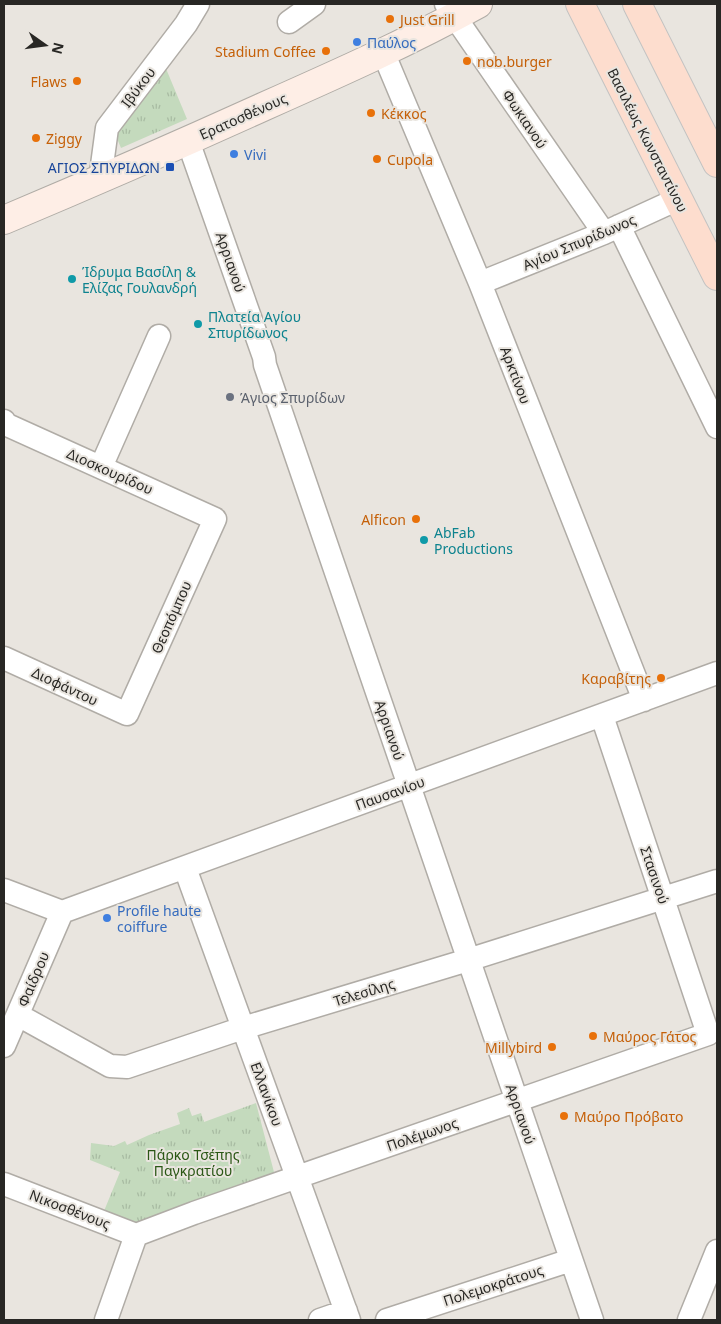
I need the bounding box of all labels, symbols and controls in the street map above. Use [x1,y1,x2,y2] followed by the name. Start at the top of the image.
[398,10,455,29] place label: Just Grill
[384,13,396,25] marker: Just Grill
[20,20,70,70] north arrow
[367,33,416,52] place label: Παύλος
[351,36,363,48] marker: Παύλος
[48,40,69,56] text: N
[215,42,316,61] place label: Stadium Coffee
[320,45,332,57] marker: Stadium Coffee
[477,52,552,71] place label: nob.burger
[461,55,473,67] marker: nob.burger
[117,63,159,111] street label: Ιβύκου
[603,65,693,215] street label: Βασιλέως Κωνσταντίνου
[31,72,67,91] place label: Flaws
[71,75,83,87] marker: Flaws
[498,86,552,152] street label: Φωκιανού
[196,88,290,144] street label: Ερατοσθένους
[381,104,427,123] place label: Κέκκος
[365,107,377,119] marker: Κέκκος
[46,129,83,148] place label: Ziggy
[30,132,42,144] marker: Ziggy
[244,145,267,164] place label: Vivi
[228,148,240,160] marker: Vivi
[387,150,433,169] place label: Cupola
[371,153,383,165] marker: Cupola
[48,158,160,177] place label: ΑΓΙΟΣ ΣΠΥΡΙΔΩΝ
[164,161,176,173] marker: ΑΓΙΟΣ ΣΠΥΡΙΔΩΝ
[520,210,638,274] street label: Αγίου Σπυρίδωνος
[212,229,250,295] street label: Αρριανού
[82,262,197,297] place label: Ίδρυμα Βασίλη & Ελίζας Γουλανδρή
[66,273,78,285] marker: Ίδρυμα Βασίλη & Ελίζας Γουλανδρή
[208,307,301,342] place label: Πλατεία Αγίου Σπυρίδωνος
[192,318,204,330] marker: Πλατεία Αγίου Σπυρίδωνος
[496,344,536,406] street label: Αρκτίνου
[240,388,345,407] place label: Άγιος Σπυρίδων
[224,391,236,403] marker: Άγιος Σπυρίδων
[64,444,156,498] street label: Διοσκουρίδου
[361,510,406,529] place label: Alficon
[410,513,422,525] marker: Alficon
[434,523,513,558] place label: AbFab Productions
[418,534,430,546] marker: AbFab Productions
[147,578,195,656] street label: Θεοπόμπου
[29,662,101,710] street label: Διοφάντου
[581,669,651,688] place label: Καραβίτης
[655,672,667,684] marker: Καραβίτης
[371,697,409,763] street label: Αρριανού
[353,772,427,814] street label: Παυσανίου
[636,844,674,906] street label: Στασινού
[117,901,201,936] place label: Profile haute coiffure
[101,912,113,924] marker: Profile haute coiffure
[13,948,53,1010] street label: Φαίδρου
[331,974,397,1010] street label: Τελεσίλης
[603,1027,697,1046] place label: Μαύρος Γάτος
[587,1030,599,1042] marker: Μαύρος Γάτος
[485,1038,542,1057] place label: Millybird
[546,1041,558,1053] marker: Millybird
[247,1059,287,1129] street label: Ελλανίκου
[502,1081,540,1147] street label: Αρριανού
[574,1107,683,1126] place label: Μαύρο Πρόβατο
[558,1110,570,1122] marker: Μαύρο Πρόβατο
[384,1113,460,1155] street label: Πολέμωνος
[146,1145,240,1180] park label: Πάρκο Τσέπης Παγκρατίου
[27,1185,113,1233] street label: Νικοσθένους
[441,1260,546,1310] street label: Πολεμοκράτους

